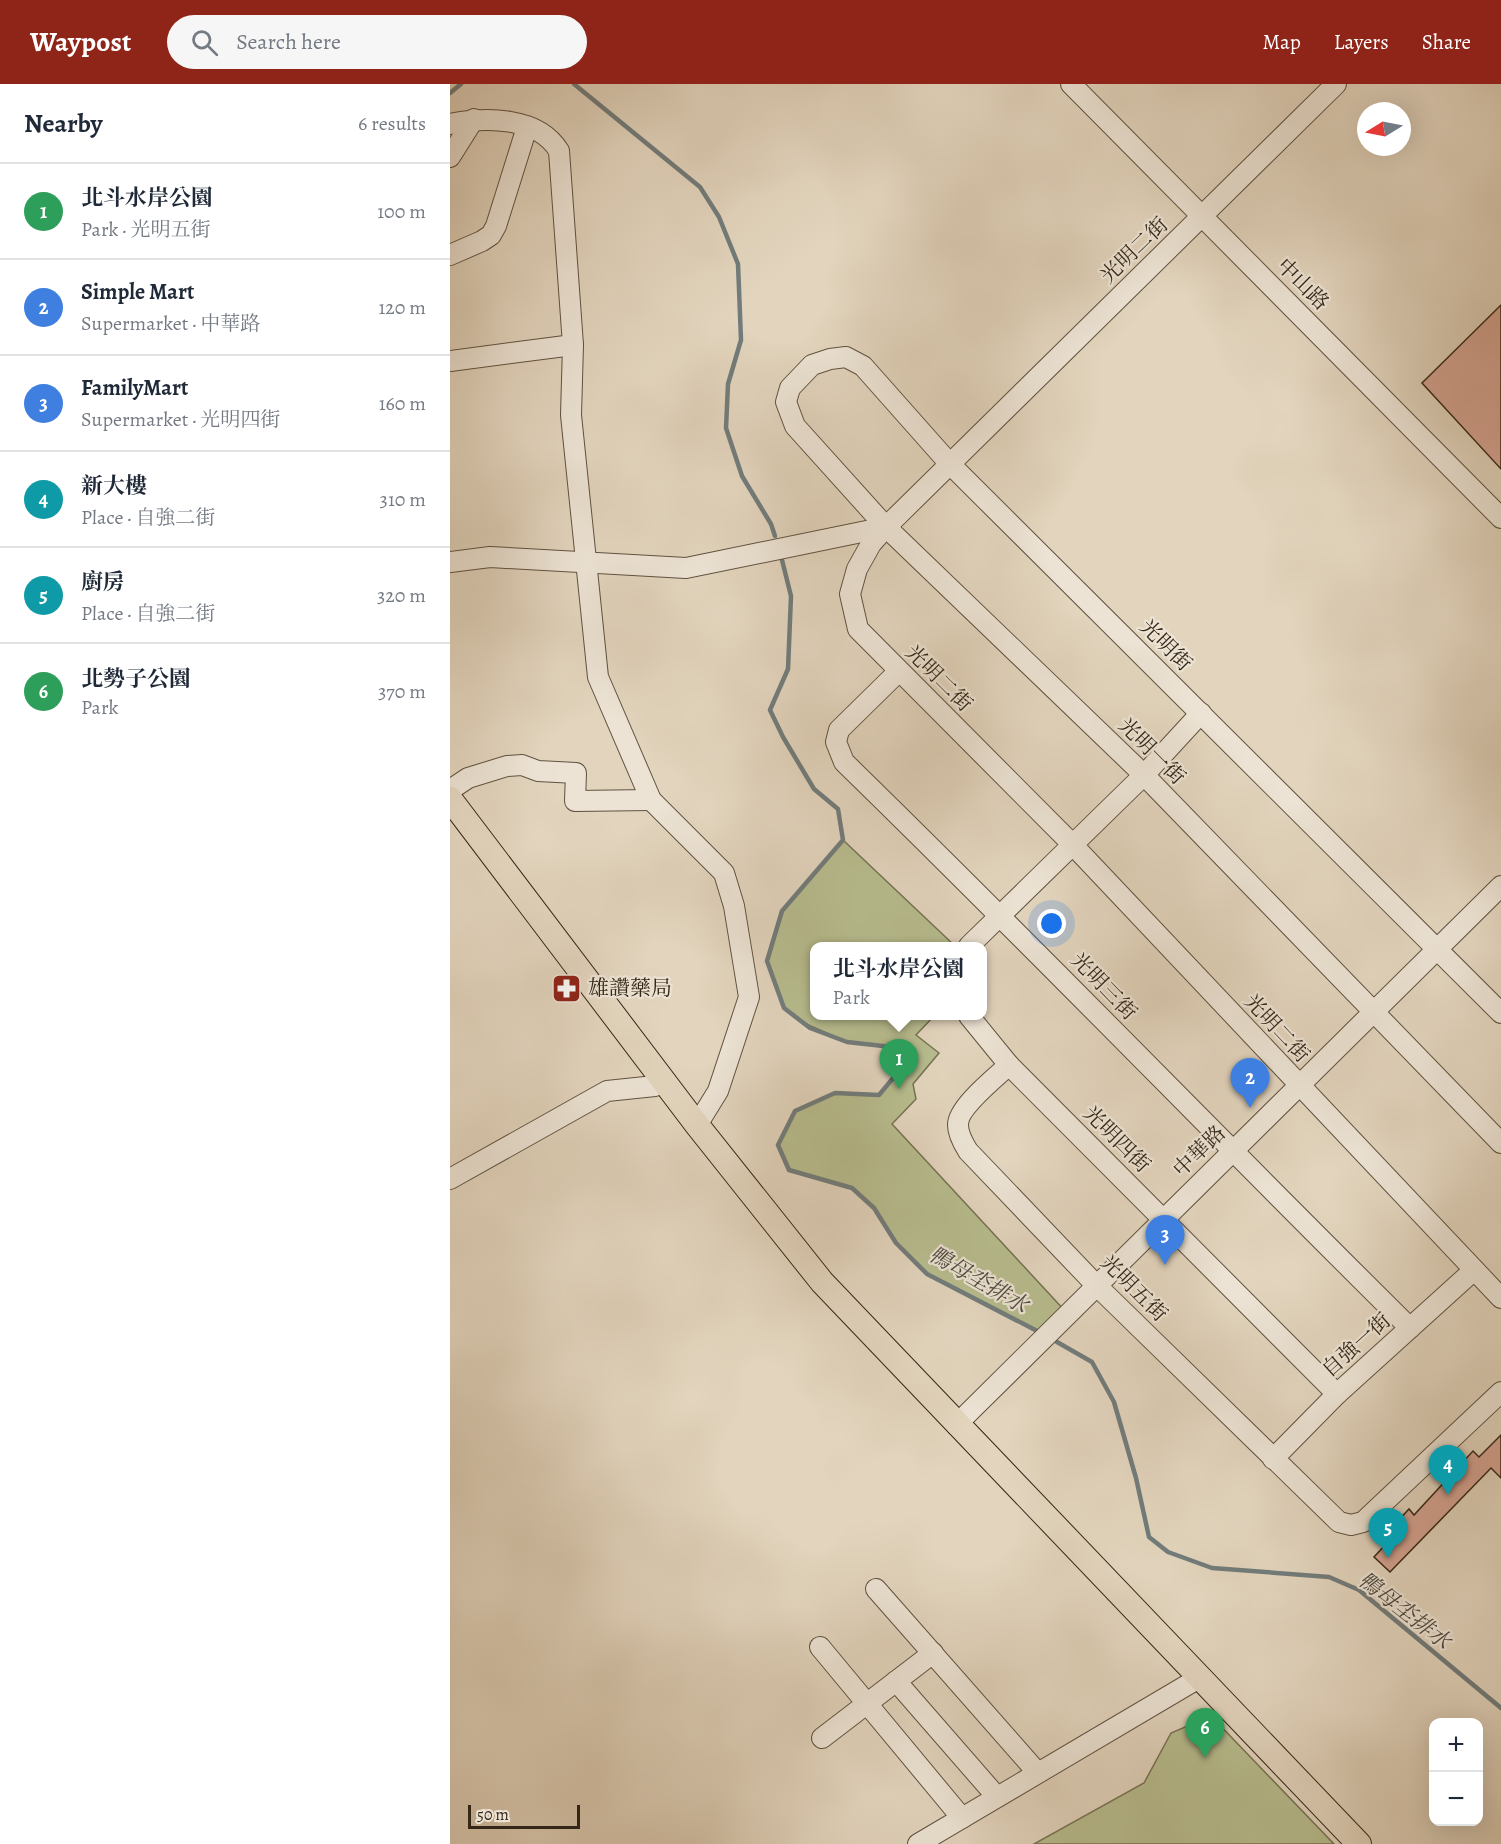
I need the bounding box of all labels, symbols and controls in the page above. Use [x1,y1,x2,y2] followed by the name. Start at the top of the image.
[167,15,587,69] search box
[30,23,131,61] text: Waypost
[188,26,221,59] icon: search
[236,27,341,57] text: Search here
[1262,28,1301,56] text: Map
[1334,28,1389,56] text: Layers
[1422,28,1471,56] text: Share
[1357,102,1411,156] north arrow
[24,106,103,141] text: Nearby
[358,110,426,137] text: 6 results
[81,183,213,213] text: 北斗水岸公園
[40,198,47,225] text: 1
[377,198,426,225] text: 100 m
[1094,211,1174,289] street label: 光明二街
[81,216,210,243] text: Park · 光明五街
[1271,252,1335,316] street label: 中山路
[81,277,194,307] text: Simple Mart
[39,294,48,321] text: 2
[378,294,426,321] text: 120 m
[81,310,260,337] text: Supermarket · 中華路
[81,373,188,403] text: FamilyMart
[39,390,48,417] text: 3
[379,390,426,417] text: 160 m
[81,406,280,433] text: Supermarket · 光明四街
[81,471,147,501] text: 新大樓
[39,486,48,513] text: 4
[380,486,426,513] text: 310 m
[81,504,215,531] text: Place · 自強二街
[81,567,125,597] text: 廚房
[39,582,48,609] text: 5
[377,582,426,609] text: 320 m
[81,600,215,627] text: Place · 自強二街
[1134,613,1198,677] street label: 光明街
[899,638,979,718] street label: 光明二街
[81,664,191,694] text: 北勢子公園
[39,678,48,705] text: 6
[378,678,426,705] text: 370 m
[81,694,119,721] text: Park
[1112,711,1192,791] street label: 光明一街
[1037,909,1066,938] your location
[810,942,987,1020] popup
[1065,946,1143,1026] street label: 光明三街
[832,954,965,984] text: 北斗水岸公園
[551,972,583,1004] pharmacy icon: 雄讚藥局
[588,974,672,1002] place label: 雄讚藥局
[832,984,870,1011] text: Park
[1238,988,1316,1068] street label: 光明二街
[880,1040,918,1089] pin: 1
[1230,1058,1270,1108] pin: 2
[1077,1099,1157,1179] street label: 光明四街
[1167,1119,1231,1183] street label: 中華路
[1146,1216,1184,1265] pin: 3
[923,1239,1035,1321] water label: 鴨母坔排水
[1094,1248,1174,1328] street label: 光明五街
[1315,1306,1397,1384] street label: 自強一街
[1428,1446,1468,1495] pin: 4
[1368,1508,1408,1558] pin: 5
[1352,1565,1459,1658] water label: 鴨母坔排水
[1186,1708,1224,1758] pin: 6
[1429,1718,1483,1826] map controls
[1429,1718,1483,1772] button: +
[1429,1772,1483,1826] button: −
[468,1802,580,1830] scale bar
[477,1804,509,1826] text: 50 m

